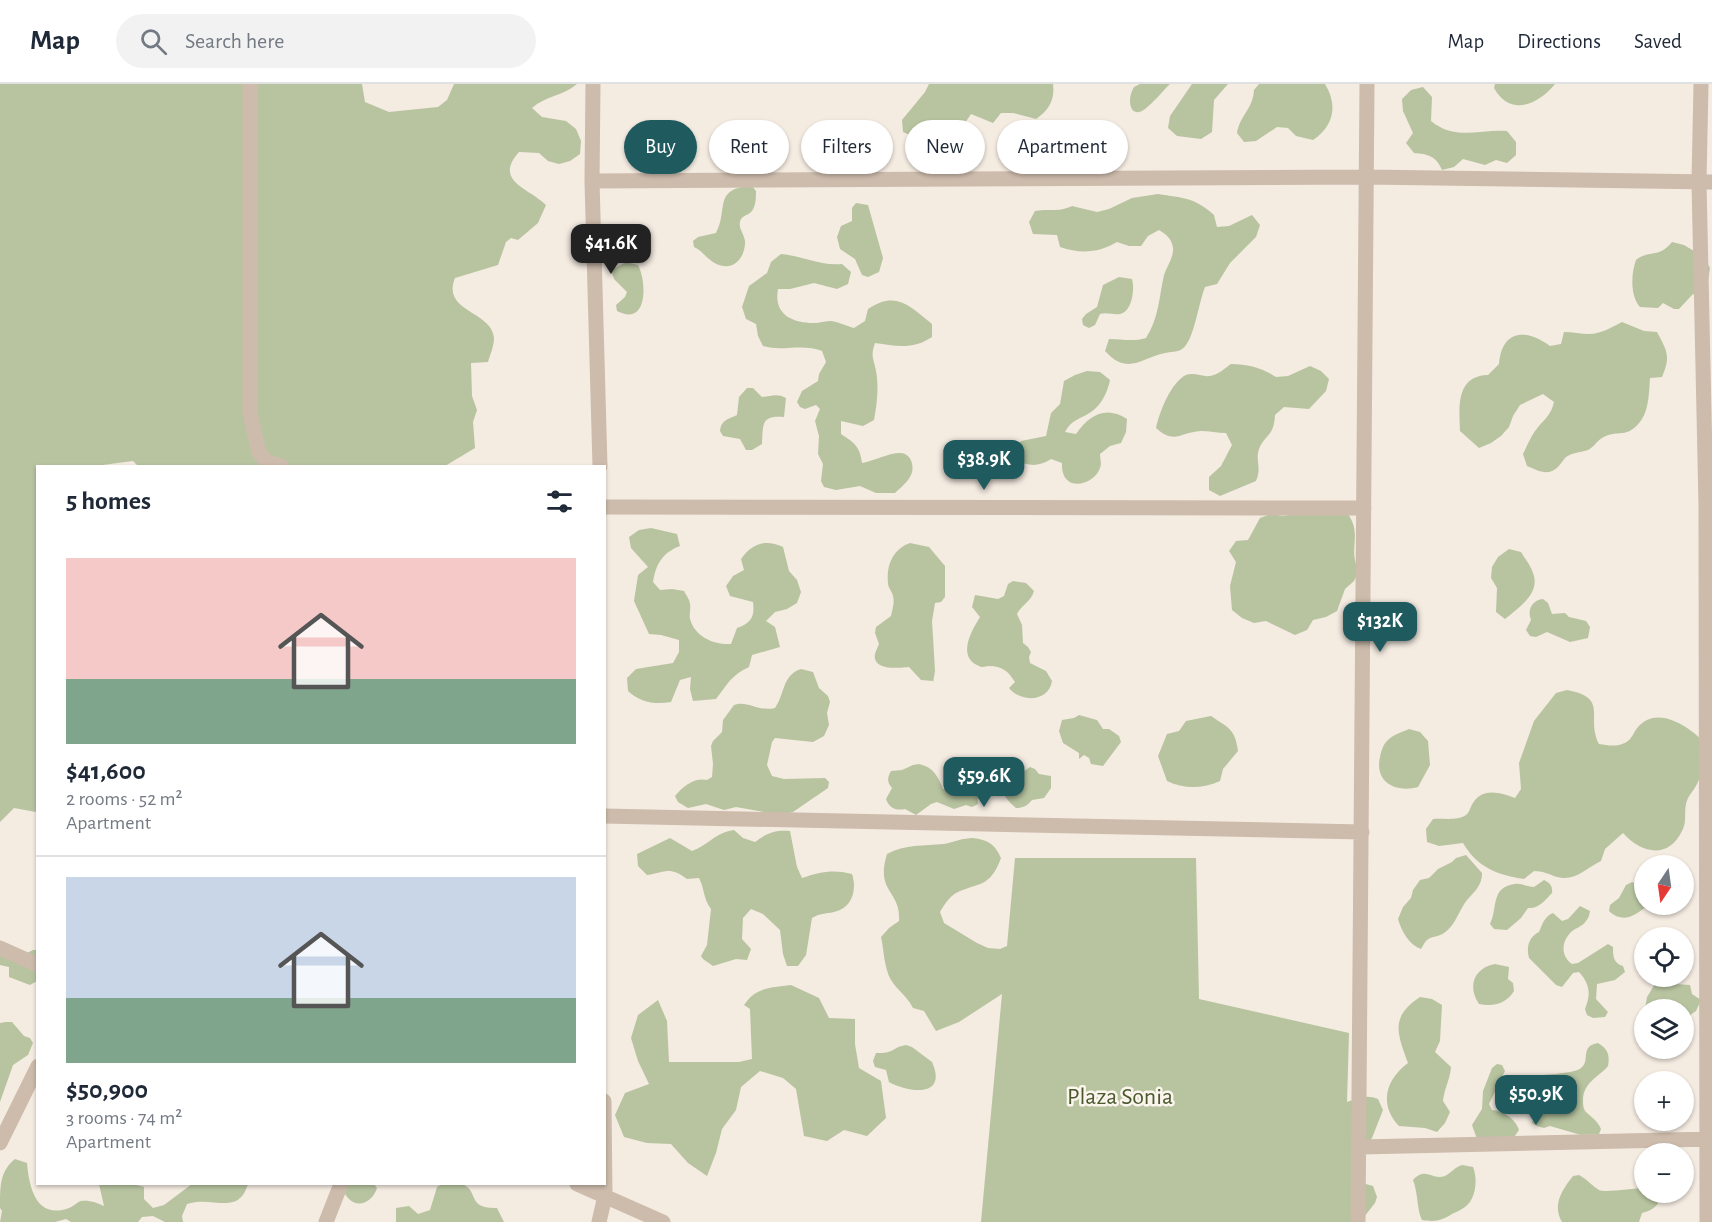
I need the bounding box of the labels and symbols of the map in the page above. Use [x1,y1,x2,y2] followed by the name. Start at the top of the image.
[562,224,660,275] pin: $41.6K
[935,440,1033,491] pin: $38.9K
[1338,602,1422,653] pin: $132K
[935,757,1033,808] pin: $59.6K
[1634,855,1694,915] north arrow
[1487,1075,1585,1126] pin: $50.9K
[1067,1085,1173,1109] park label: Plaza Sonia

